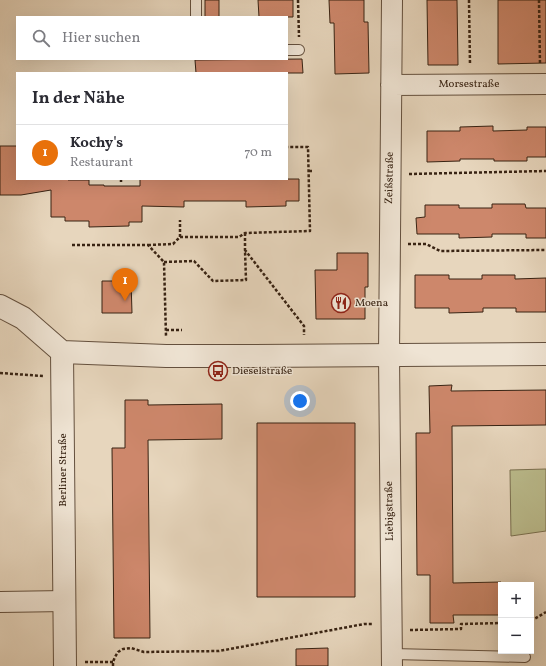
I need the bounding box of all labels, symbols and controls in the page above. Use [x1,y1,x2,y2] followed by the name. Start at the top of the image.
[16,16,288,60] search box
[30,27,52,49] icon: search
[62,28,140,49] text: Hier suchen
[439,77,499,92] street label: Morsestraße
[32,87,125,110] text: In der Nähe
[70,133,123,154] text: Kochy's
[42,144,48,162] text: 1
[244,144,272,162] text: 70 m
[382,152,398,204] street label: Zeißstraße
[70,154,133,172] text: Restaurant
[112,268,138,301] pin: 1
[330,292,352,314] restaurant icon: Moena
[355,296,389,311] place label: Moena
[207,360,229,382] bus stop icon: Dieselstraße
[232,364,292,379] place label: Dieselstraße
[290,391,310,411] your location
[56,433,71,507] street label: Berliner Straße
[382,481,398,541] street label: Liebigstraße
[498,582,534,654] map controls
[498,582,534,618] button: +
[498,618,534,654] button: −

